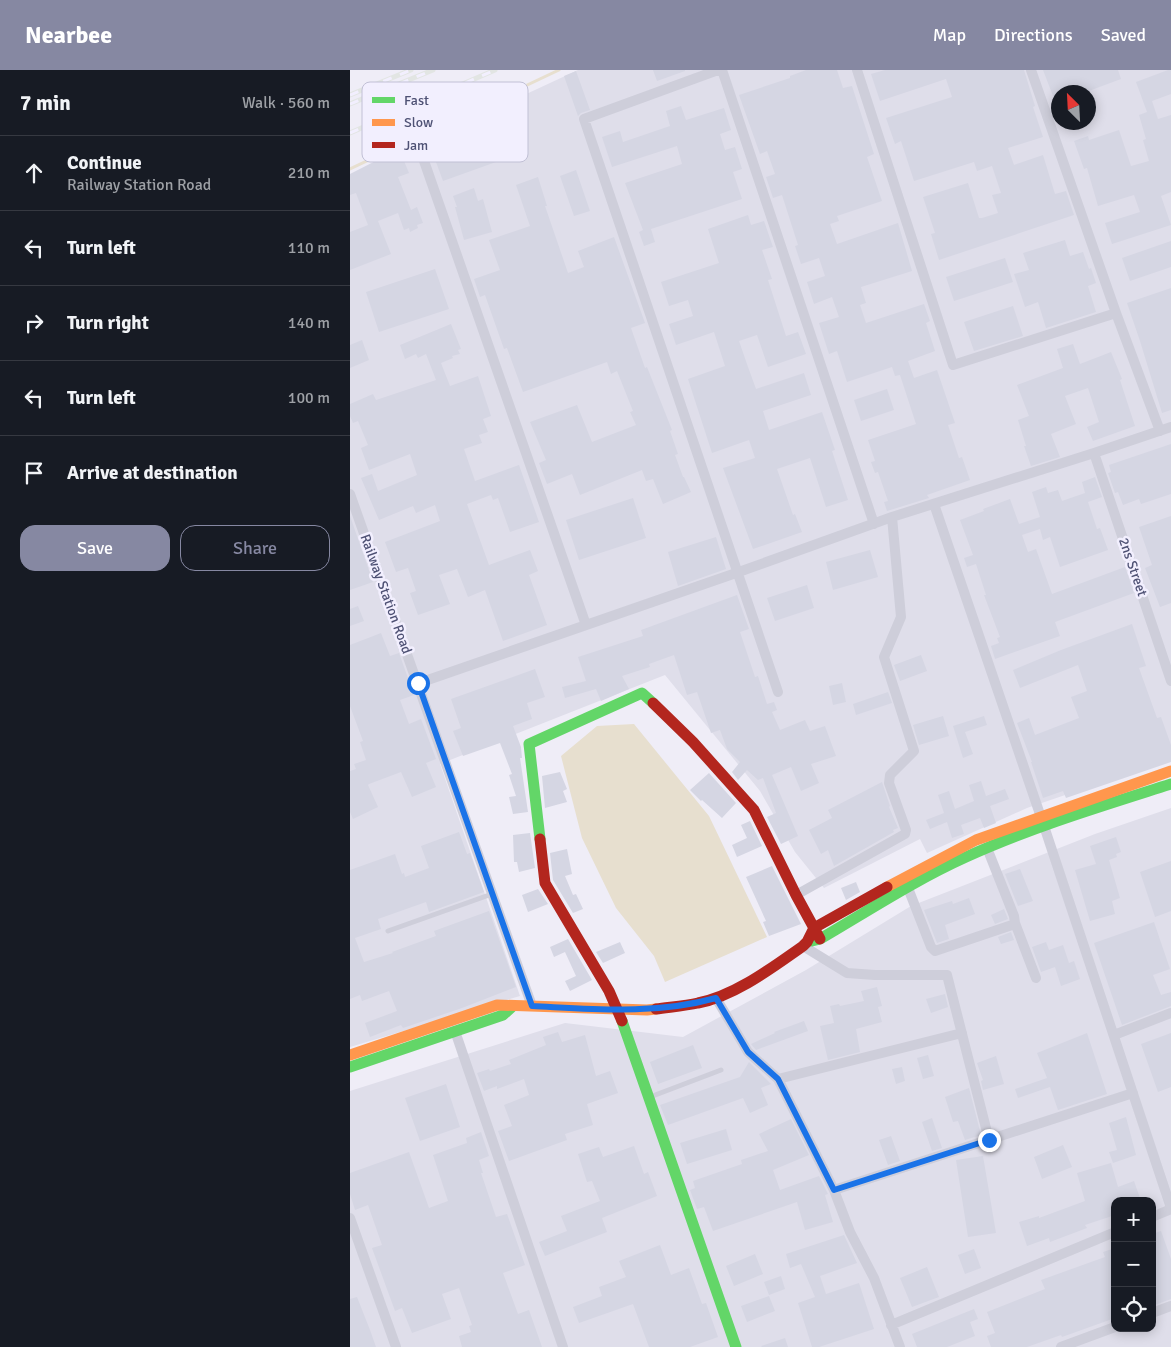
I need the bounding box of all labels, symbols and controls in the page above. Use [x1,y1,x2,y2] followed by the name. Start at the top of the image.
[25,20,112,50] text: Nearbee
[933,24,966,46] text: Map
[994,24,1073,46] text: Directions
[1101,24,1146,46] text: Saved
[362,82,528,162] legend
[1051,85,1096,130] north arrow
[20,90,71,116] text: 7 min
[404,92,429,109] text: Fast
[242,93,330,113] text: Walk · 560 m
[404,114,433,131] text: Slow
[404,137,428,154] text: Jam
[67,151,142,175] text: Continue
[20,159,48,187] icon: ahead
[288,163,330,183] text: 210 m
[67,175,211,195] text: Railway Station Road
[20,234,48,262] icon: left
[67,236,136,260] text: Turn left
[288,238,330,258] text: 110 m
[20,309,48,337] icon: right
[67,311,149,335] text: Turn right
[288,313,330,333] text: 140 m
[20,384,48,412] icon: left
[67,386,136,410] text: Turn left
[288,388,330,408] text: 100 m
[20,459,48,487] icon: arrive
[67,461,238,485] text: Arrive at destination
[20,525,170,571] button: Save
[180,525,330,571] button: Share
[356,532,416,656] street label: Railway Station Road
[1115,535,1151,599] street label: 2ns Street
[407,672,430,695] route start
[978,1129,1001,1152] route end
[1111,1197,1156,1332] map controls
[1111,1197,1156,1242] button: +
[1111,1242,1156,1287] button: −
[1111,1287,1156,1332] button: locate

